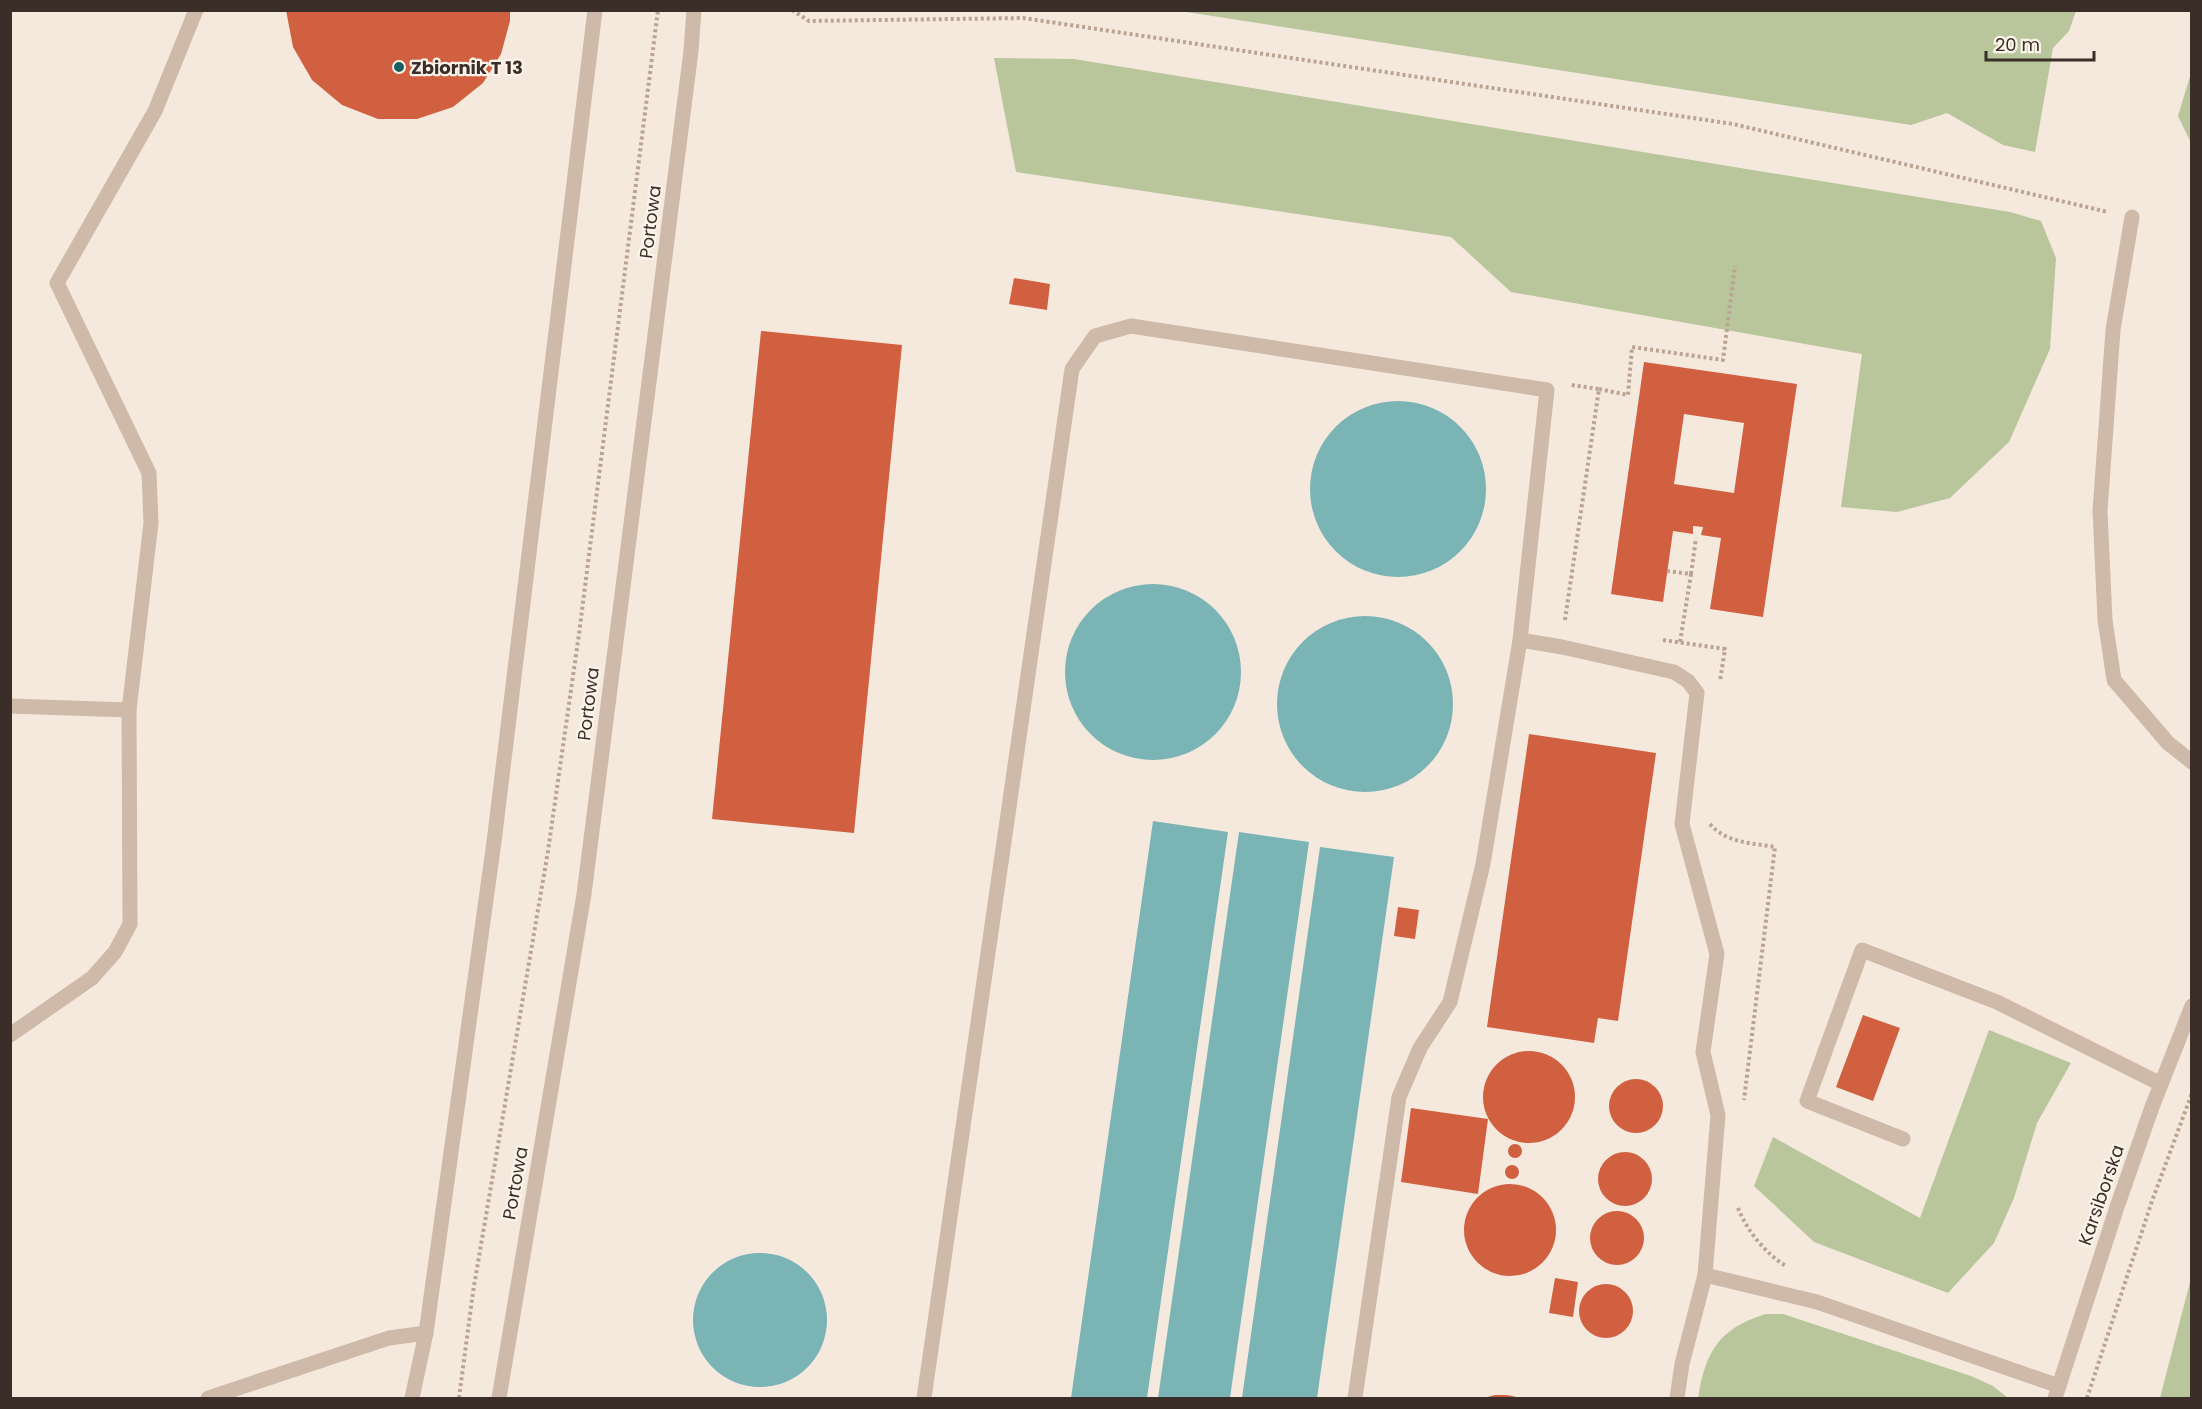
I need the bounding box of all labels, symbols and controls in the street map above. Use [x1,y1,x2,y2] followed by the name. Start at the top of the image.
[1986,24,2094,62] scale bar
[1995,32,2040,57] text: 20 m
[411,55,523,80] place label: Zbiornik T 13
[392,60,406,74] marker: Zbiornik T 13
[633,184,667,260] street label: Portowa
[571,666,605,742] street label: Portowa
[2072,1141,2130,1249] street label: Karsiborska
[496,1145,534,1221] street label: Portowa

